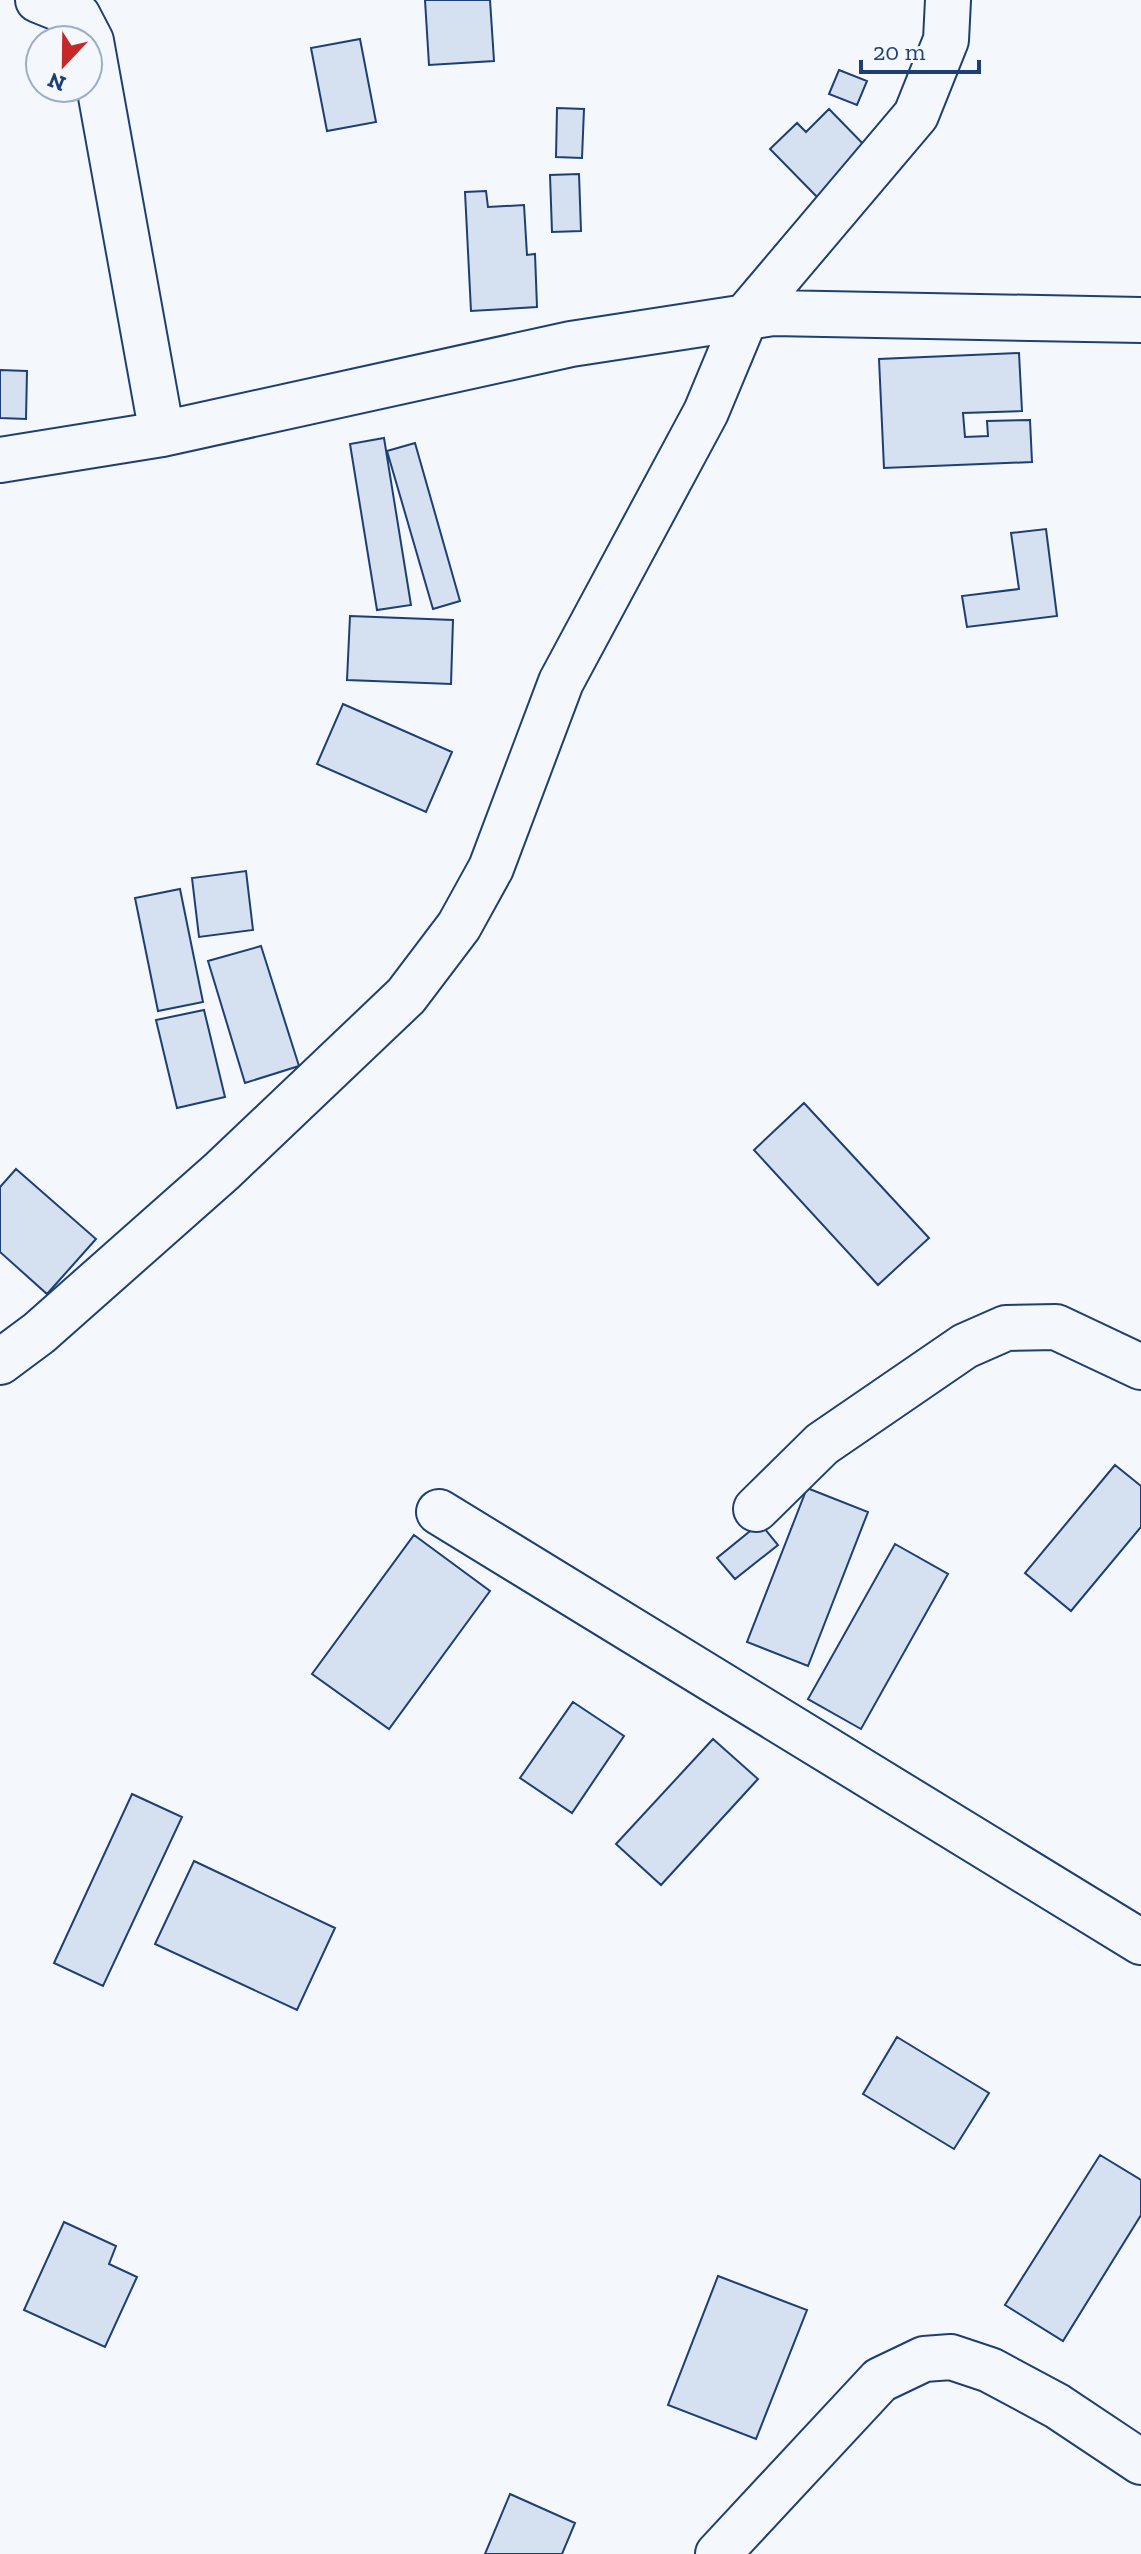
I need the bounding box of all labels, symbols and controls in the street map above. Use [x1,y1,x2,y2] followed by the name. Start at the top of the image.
[24,24,104,104] north arrow
[861,24,979,74] scale bar
[873,37,926,66] text: 20 m
[44,66,70,98] text: N

